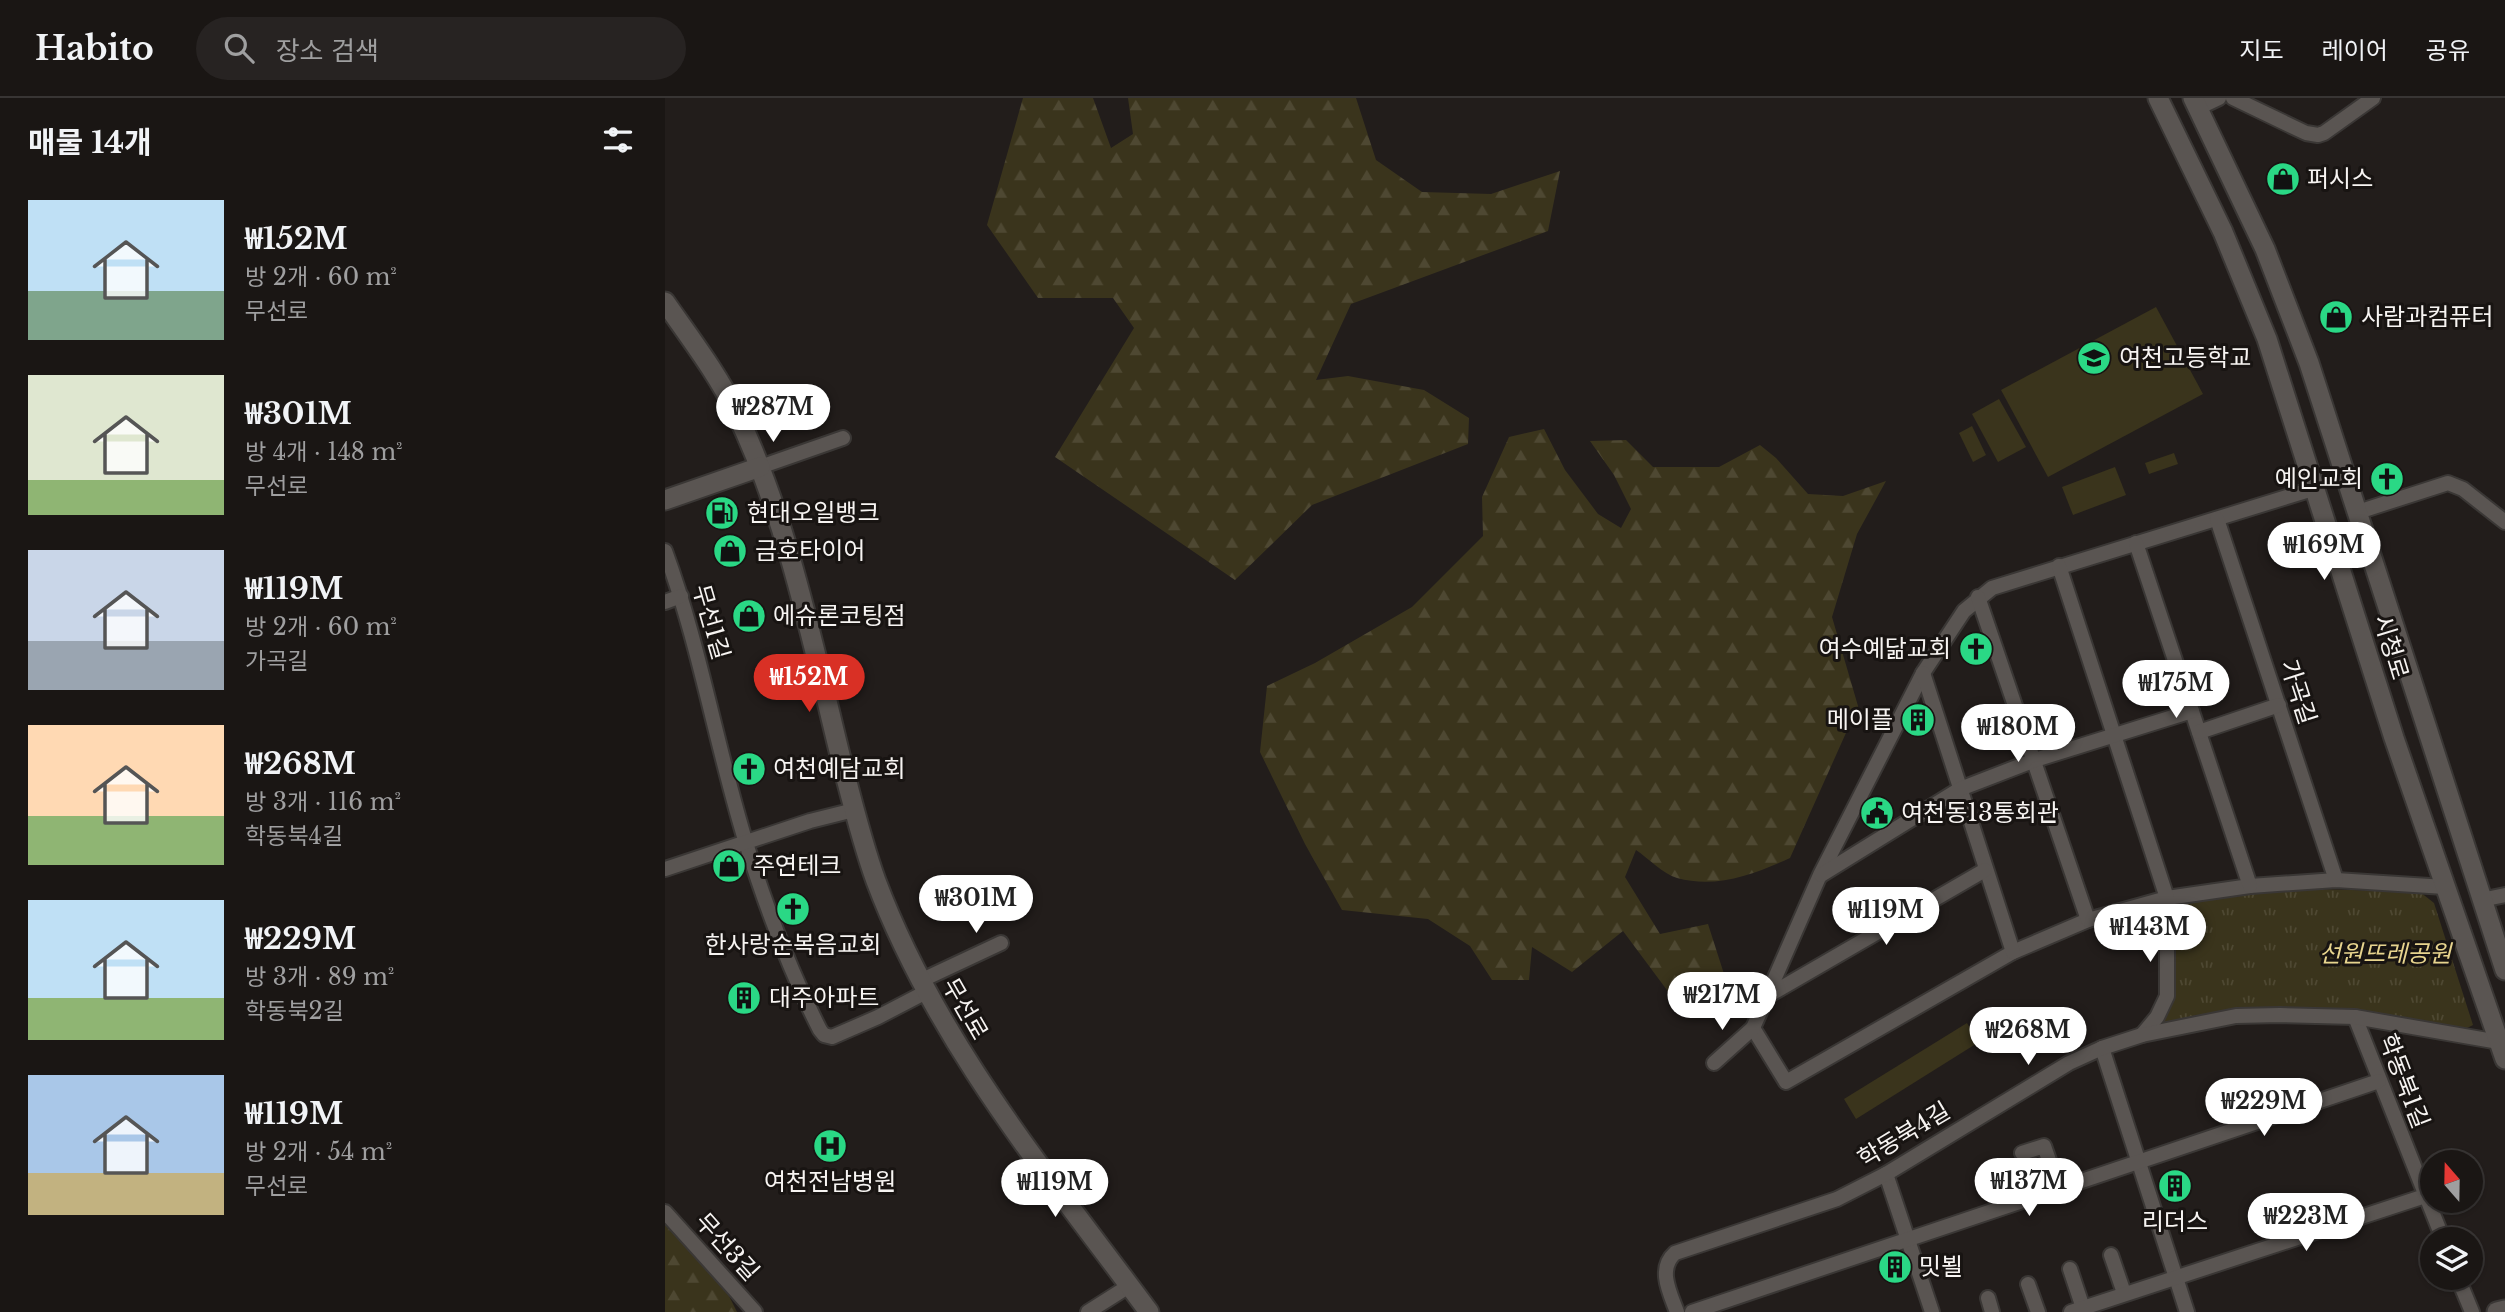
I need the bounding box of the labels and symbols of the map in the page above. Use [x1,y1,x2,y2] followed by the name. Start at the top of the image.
[2264,160,2302,198] shop icon: 퍼시스
[2307,164,2373,193] place label: 퍼시스
[2317,298,2355,336] shop icon: 사람과컴퓨터
[2361,302,2493,331] place label: 사람과컴퓨터
[2075,339,2113,377] school or university icon: 여천고등학교
[2119,343,2251,372] place label: 여천고등학교
[724,384,822,444] pin: ₩287M
[2368,460,2406,498] church icon: 예인교회
[2275,464,2363,493] place label: 예인교회
[703,494,741,532] fuel station icon: 현대오일뱅크
[747,498,879,527] place label: 현대오일뱅크
[2275,522,2373,582] pin: ₩169M
[711,532,749,570] shop icon: 금호타이어
[755,536,865,565] place label: 금호타이어
[687,581,736,663] street label: 무선1길
[730,597,768,635] shop icon: 에슈론코팅점
[773,601,905,630] place label: 에슈론코팅점
[2368,611,2415,683] street label: 시청로
[1957,630,1995,668] church icon: 여수예닮교회
[1819,634,1951,663] place label: 여수예닮교회
[760,654,858,714] pin: ₩152M
[2274,656,2323,728] street label: 가곡길
[2127,660,2225,720] pin: ₩175M
[1899,701,1937,739] building icon: 메이플
[1969,704,2067,764] pin: ₩180M
[1827,705,1893,734] place label: 메이플
[730,750,768,788] church icon: 여천예담교회
[773,754,905,783] place label: 여천예담교회
[1858,794,1896,832] public building icon: 여천동13통회관
[1901,798,2059,827] place label: 여천동13통회관
[710,847,748,885] shop icon: 주연테크
[753,851,841,880] place label: 주연테크
[927,876,1025,935] pin: ₩301M
[1837,888,1935,947] pin: ₩119M
[774,890,812,928] church icon: 한사랑순복음교회
[2101,904,2199,964] pin: ₩143M
[705,930,881,959] place label: 한사랑순복음교회
[2319,939,2453,968] park label: 선원뜨레공원
[1673,972,1771,1032] pin: ₩217M
[936,973,995,1045] street label: 무선로
[725,979,763,1017] building icon: 대주아파트
[769,983,879,1012] place label: 대주아파트
[1979,1007,2077,1067] pin: ₩268M
[2373,1029,2436,1132] street label: 학동북1길
[2215,1079,2313,1138] pin: ₩229M
[1852,1096,1955,1173] street label: 학동북4길
[811,1127,849,1165] hospital icon: 여천전남병원
[2420,1150,2483,1213] north arrow
[1980,1158,2078,1218] pin: ₩137M
[1006,1160,1104,1219] pin: ₩119M
[764,1167,896,1196] place label: 여천전남병원
[2156,1167,2194,1205] building icon: 리더스
[2257,1194,2355,1253] pin: ₩223M
[689,1207,765,1286] street label: 무선3길
[2142,1207,2208,1236] place label: 리더스
[1876,1248,1914,1286] building icon: 밋뵐
[1919,1252,1963,1281] place label: 밋뵐

